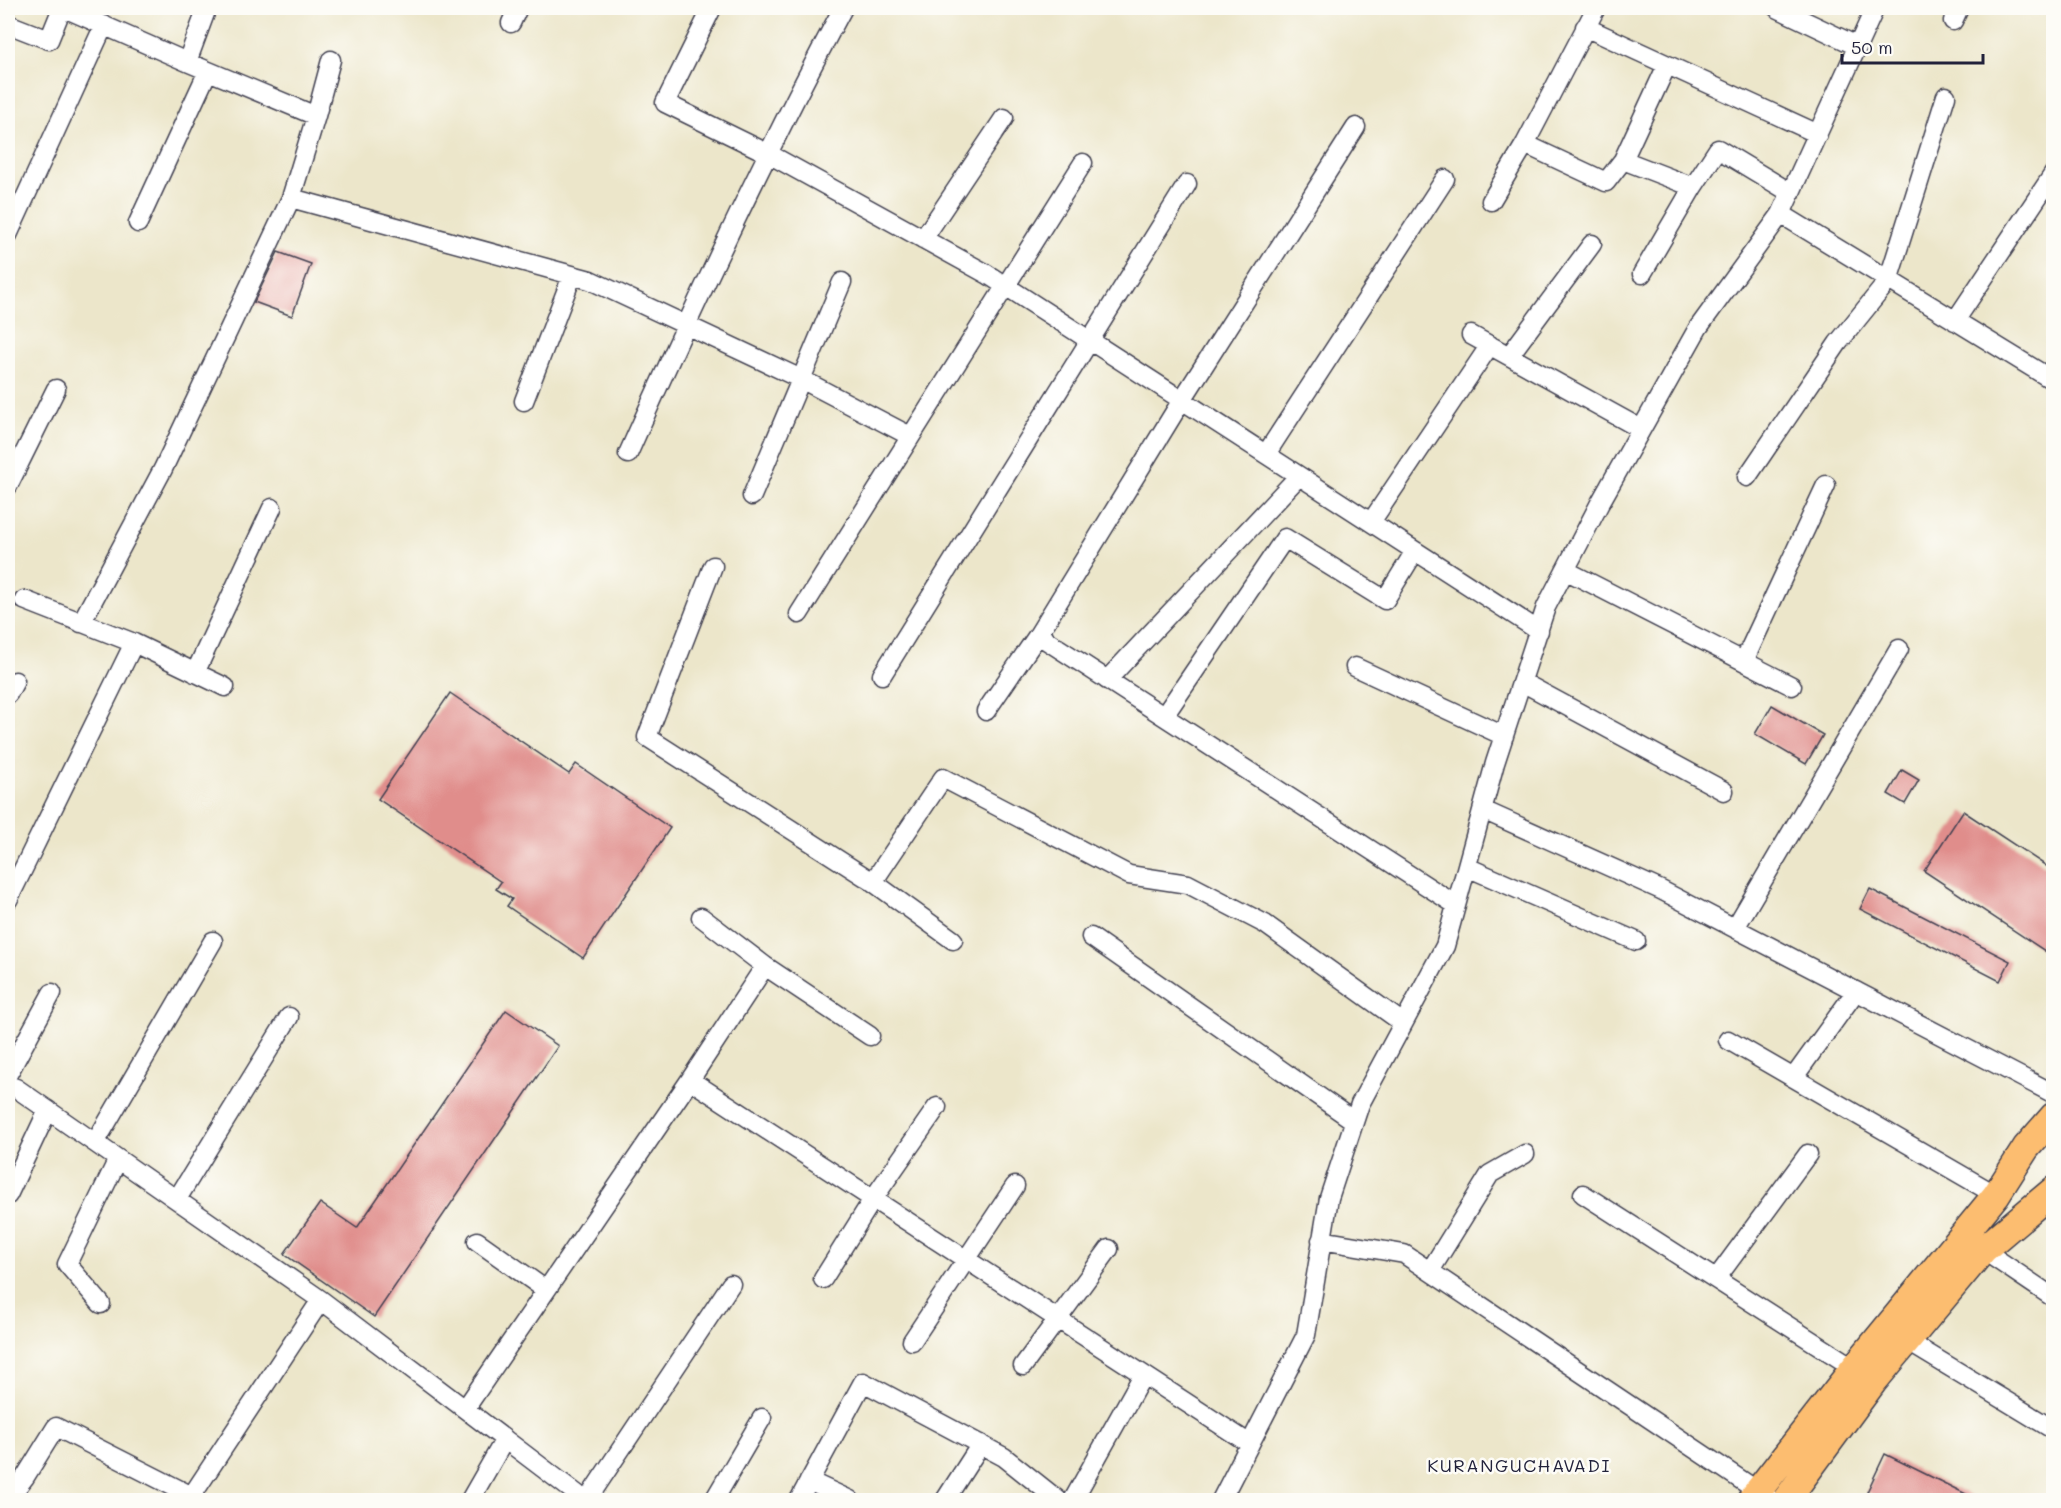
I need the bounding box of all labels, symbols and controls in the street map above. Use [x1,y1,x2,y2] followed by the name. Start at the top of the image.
[1842,27,1983,65] scale bar
[1851,35,1893,59] text: 50 m
[1427,1453,1611,1477] district label: KURANGUCHAVADI

